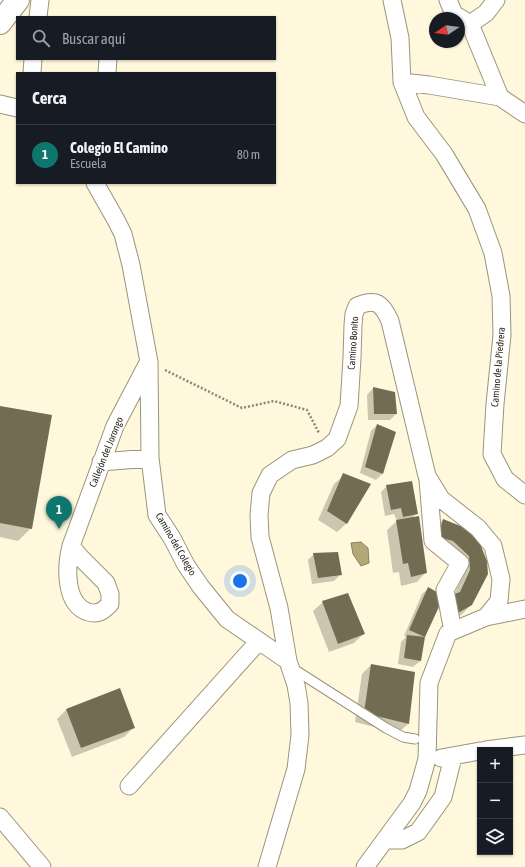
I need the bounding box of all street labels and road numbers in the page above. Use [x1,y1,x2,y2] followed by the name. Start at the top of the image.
[346,316,360,370] street label: Camino Bonito
[489,326,507,407] street label: Camino de la Piedrera
[87,415,125,489] street label: Callejón del Jorongo
[154,511,199,578] street label: Camino del Colegio

